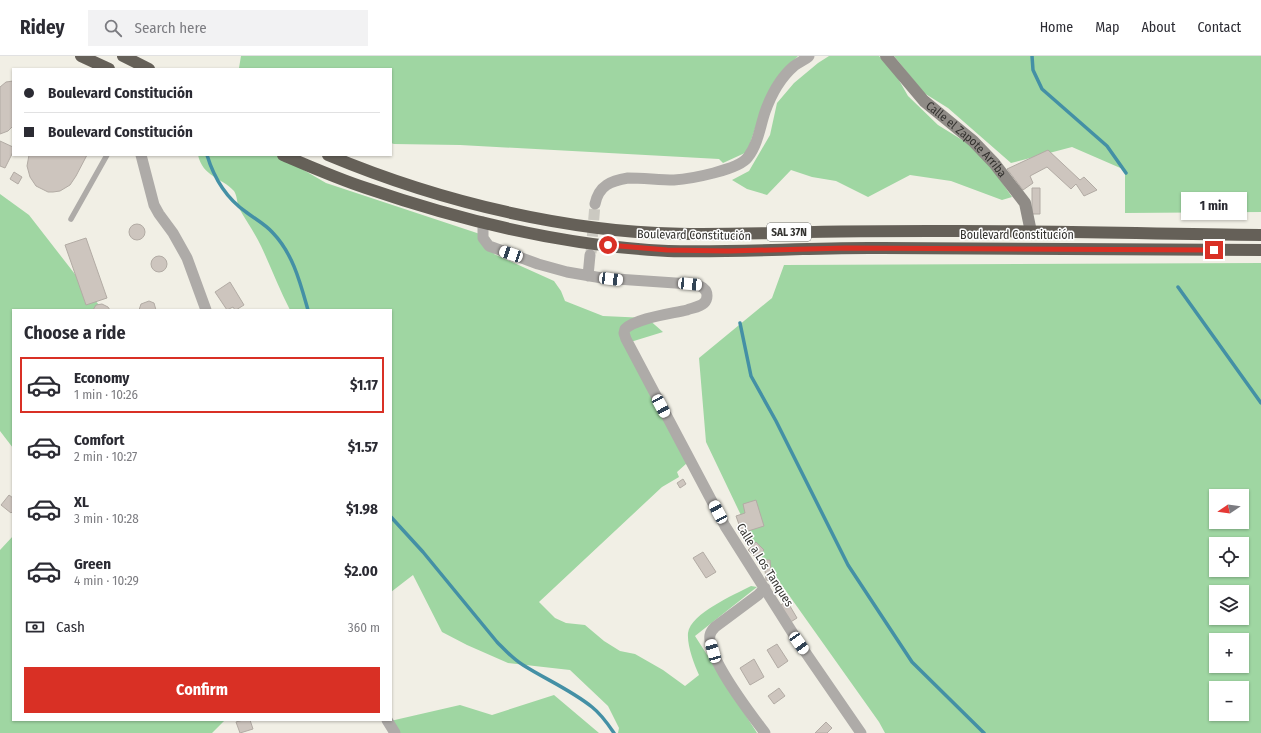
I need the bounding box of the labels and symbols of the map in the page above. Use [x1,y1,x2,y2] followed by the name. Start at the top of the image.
[923,98,1009,180] street label: Calle el Zapote Arriba
[1181,192,1247,220] callout: 1 min
[767,223,811,241] road number: SAL 37N
[637,227,751,243] street label: Boulevard Constitución
[960,228,1074,242] street label: Boulevard Constitución
[599,236,617,254] route start
[1205,241,1223,259] route end
[498,244,524,264] car
[598,272,624,286] car
[678,277,702,291] car
[650,393,672,419] car
[1209,489,1249,529] north arrow
[707,499,729,525] car
[734,521,796,609] street label: Calle a Los Tanques
[787,630,811,656] car
[704,638,722,664] car

